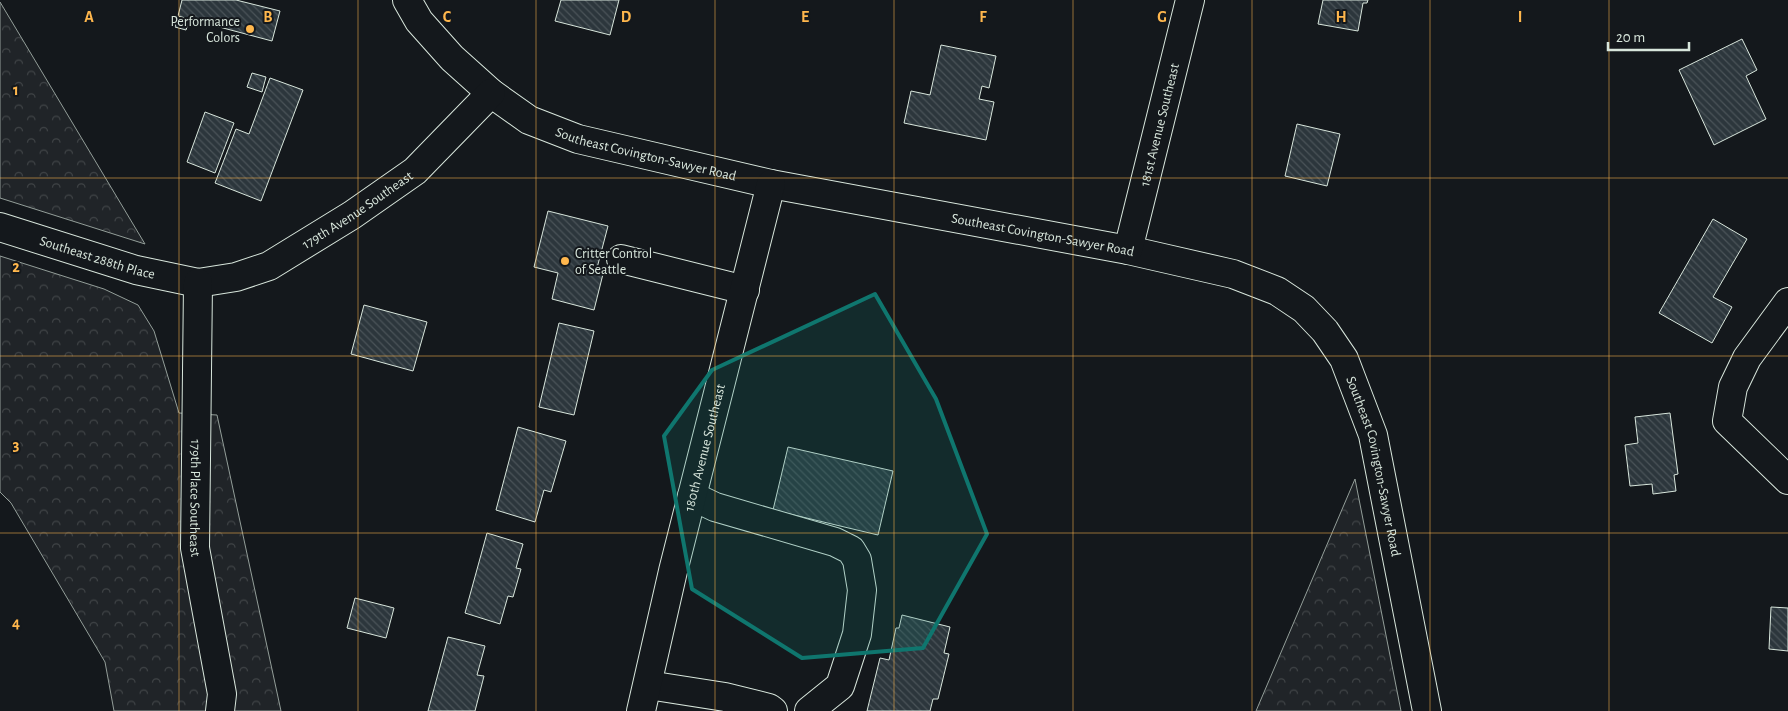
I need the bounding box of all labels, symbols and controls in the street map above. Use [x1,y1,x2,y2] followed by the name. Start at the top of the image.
[84,9,94,25] text: A
[263,9,273,25] text: B
[443,9,452,25] text: C
[621,9,632,25] text: D
[801,9,809,25] text: E
[979,9,987,25] text: F
[1157,9,1167,25] text: G
[1335,9,1347,25] text: H
[1518,9,1522,25] text: I
[170,15,240,45] place label: Performance Colors
[1608,20,1689,52] scale bar
[244,23,256,35] marker: Performance Colors
[1616,30,1645,45] text: 20 m
[1138,62,1182,188] street label: 181st Avenue Southeast
[13,82,19,98] text: 1
[553,125,738,184] street label: Southeast Covington-Sawyer Road
[300,169,416,252] street label: 179th Avenue Southeast
[950,211,1135,259] street label: Southeast Covington-Sawyer Road
[38,234,156,282] street label: Southeast 288th Place
[575,247,652,277] place label: Critter Control of Seattle
[559,255,571,267] marker: Critter Control of Seattle
[12,259,20,275] text: 2
[1343,375,1403,558] street label: Southeast Covington-Sawyer Road
[682,382,728,513] street label: 180th Avenue Southeast
[13,437,20,453] text: 3
[187,439,203,559] street label: 179th Place Southeast
[12,615,20,631] text: 4

